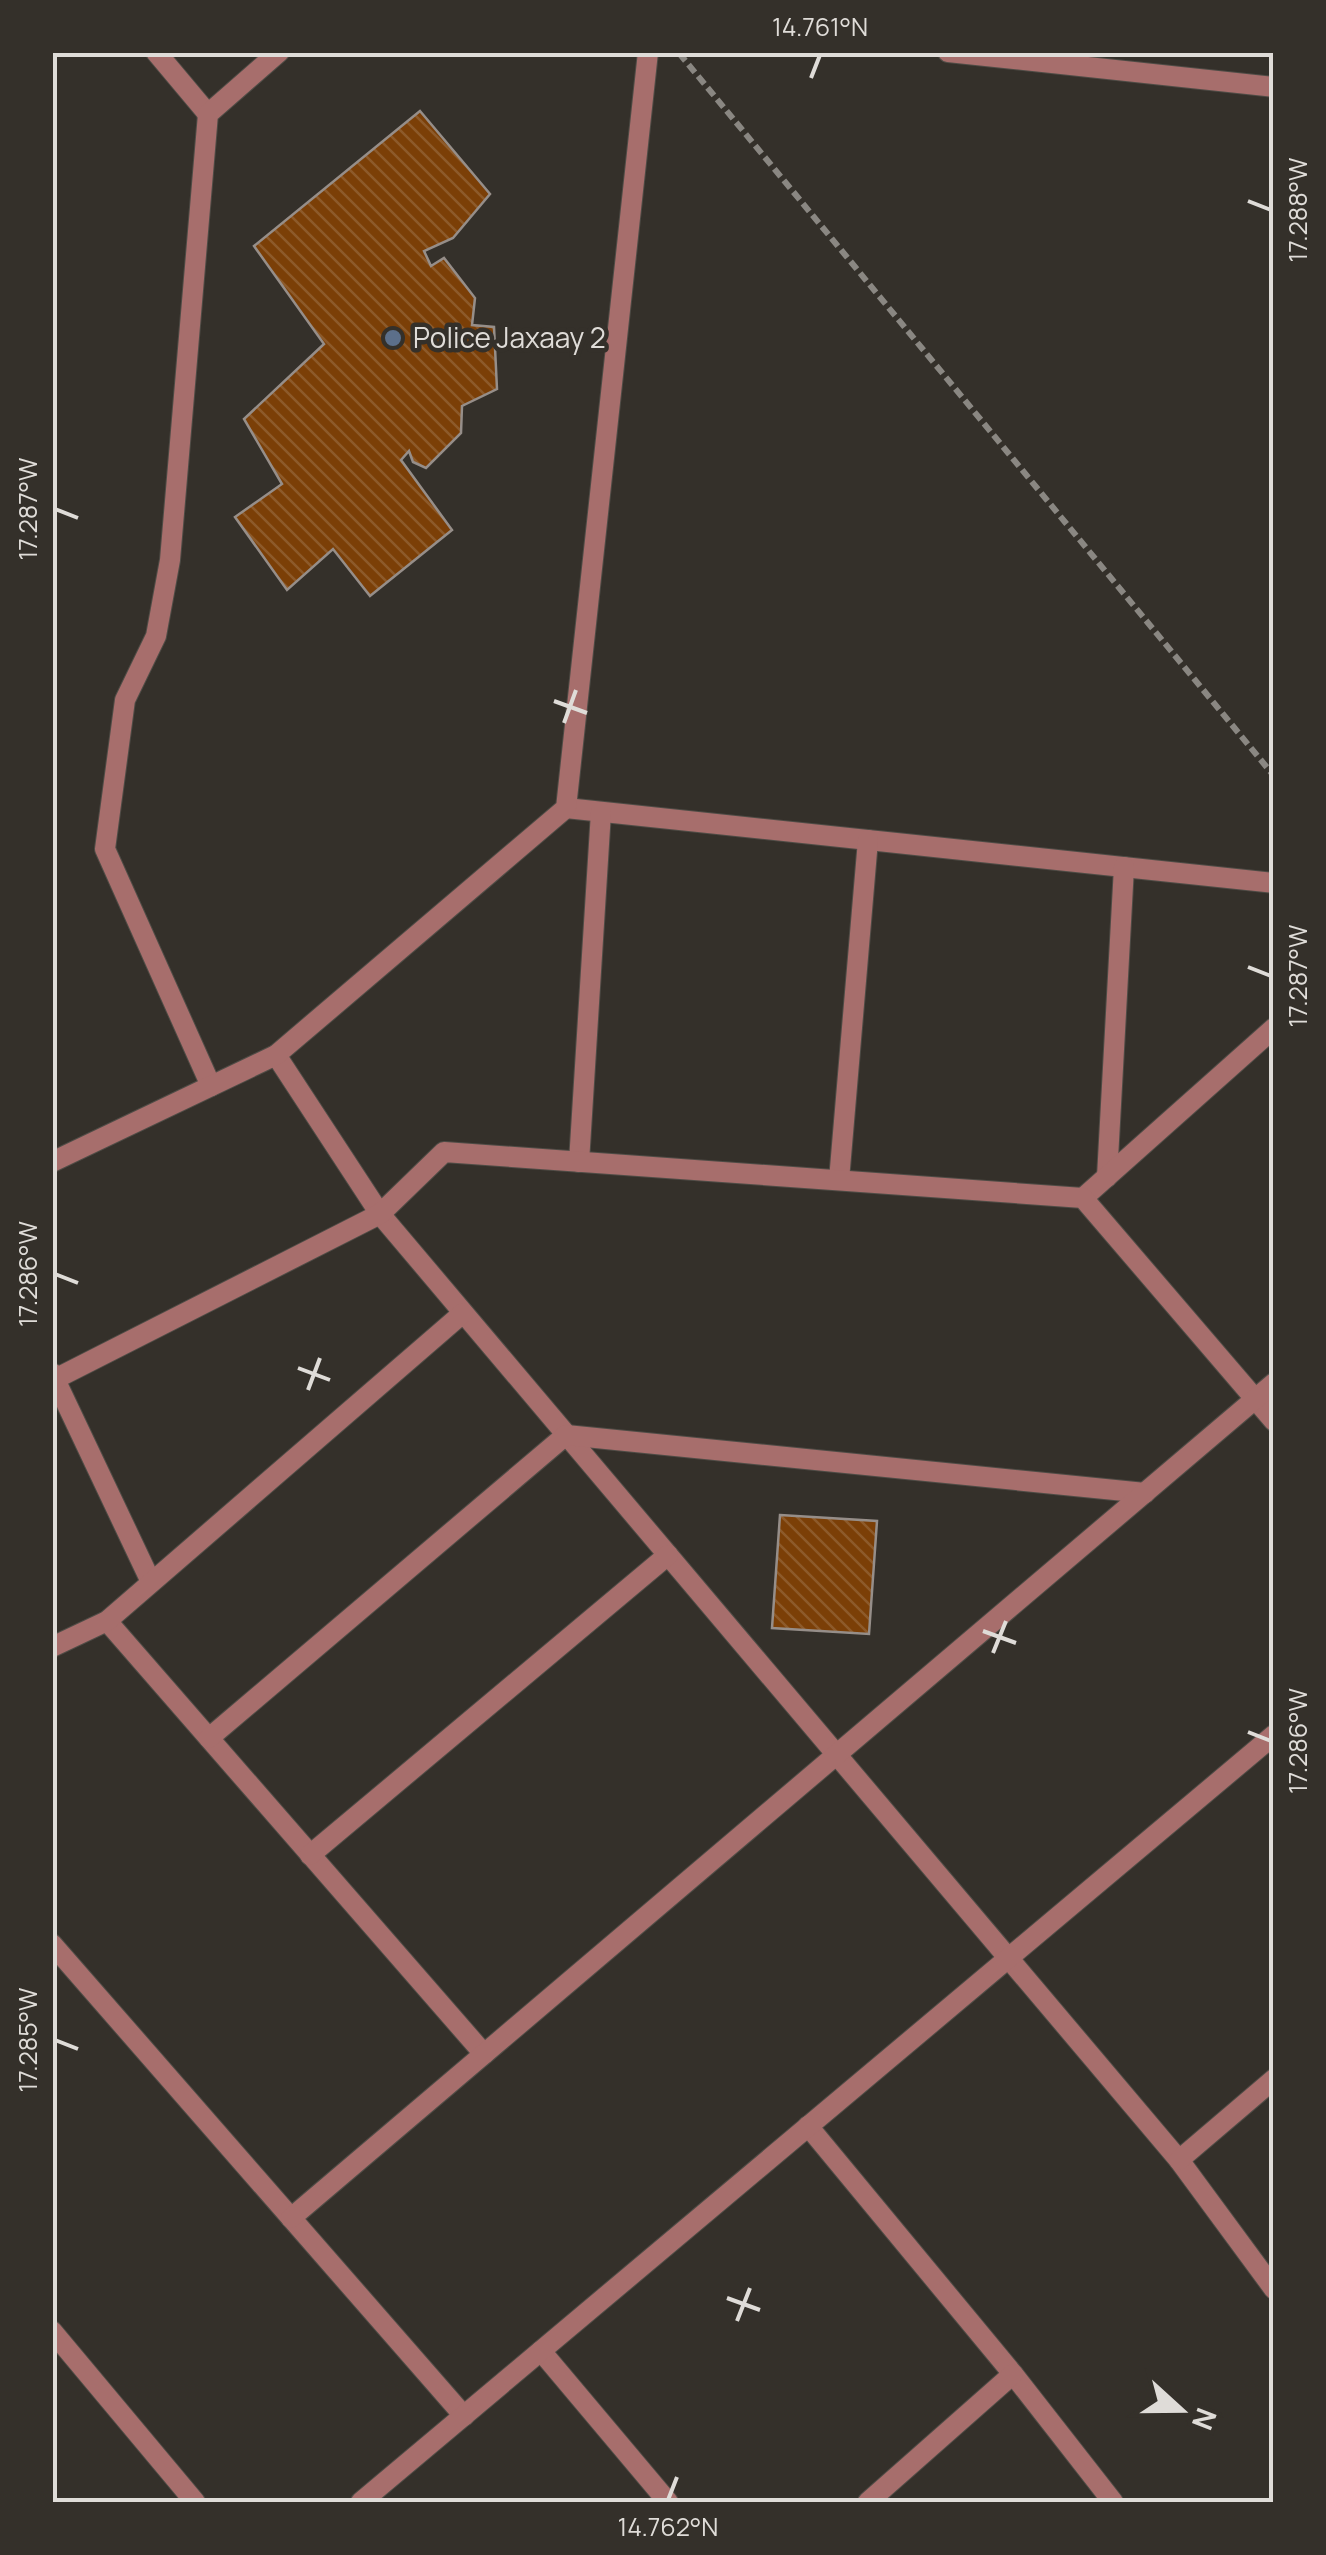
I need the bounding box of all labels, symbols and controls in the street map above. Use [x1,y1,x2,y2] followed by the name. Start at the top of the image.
[772,9,868,44] text: 14.761°N
[1280,158,1315,262] text: 17.288°W
[413,318,606,356] place label: Police Jaxaay 2
[382,327,404,349] marker: Police Jaxaay 2
[10,458,45,560] text: 17.287°W
[1280,925,1315,1027] text: 17.287°W
[10,1221,45,1327] text: 17.286°W
[1280,1688,1315,1794] text: 17.286°W
[10,1988,45,2092] text: 17.285°W
[1131,2360,1231,2460] north arrow
[1184,2403,1227,2436] text: N
[617,2509,719,2544] text: 14.762°N

